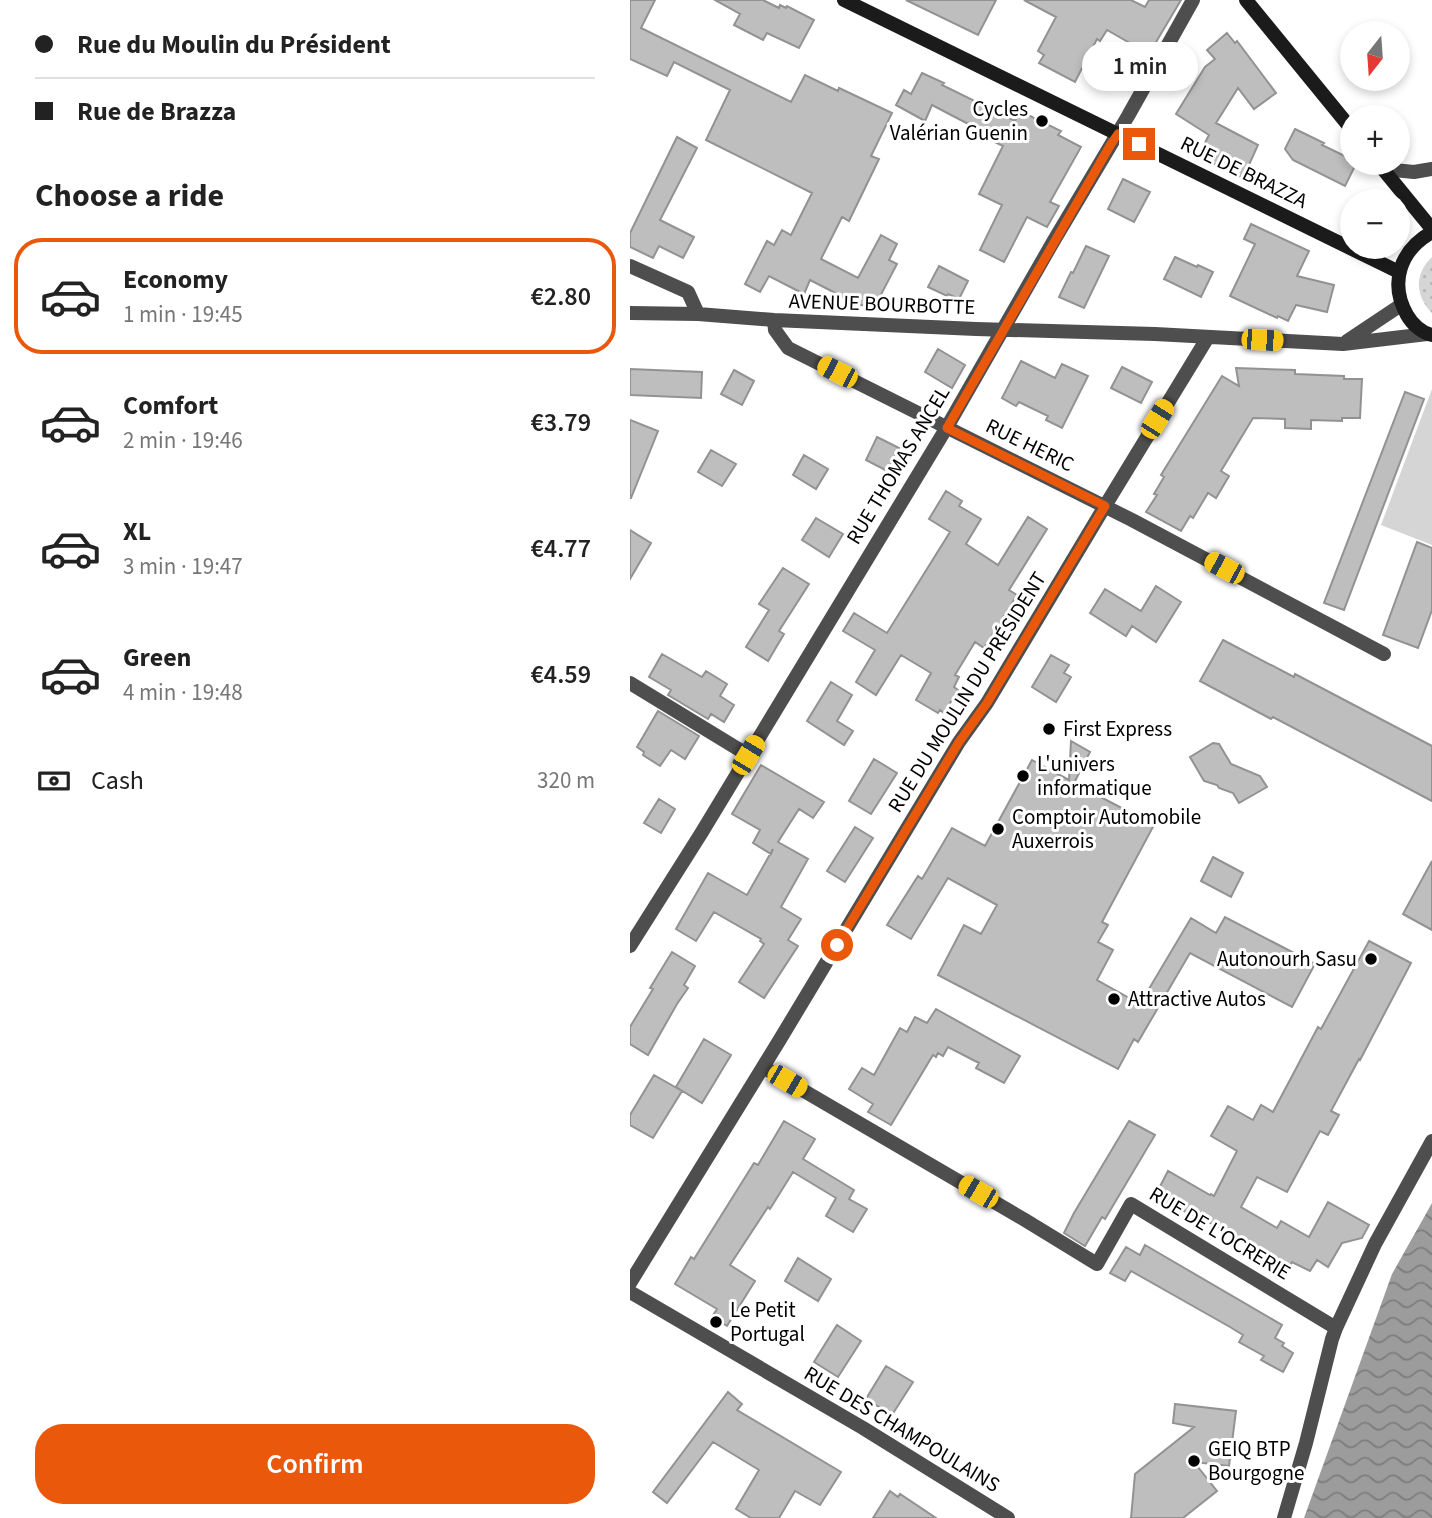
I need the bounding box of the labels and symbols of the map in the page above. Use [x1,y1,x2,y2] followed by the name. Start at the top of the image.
[1340,21,1410,91] north arrow
[1081,43,1197,92] callout: 1 min
[890,94,1028,148] place label: Cycles Valérian Guenin
[1034,113,1050,129] marker: Cycles Valérian Guenin
[1123,128,1155,160] route end
[1175,128,1313,216] street label: RUE DE BRAZZA
[788,286,976,322] street label: AVENUE BOURBOTTE
[1241,328,1284,352] car
[814,353,861,391] car
[839,380,957,550] street label: RUE THOMAS ANCEL
[1137,396,1178,442] car
[981,411,1079,479] street label: RUE HERIC
[1201,549,1248,587] car
[880,566,1054,818] street label: RUE DU MOULIN DU PRÉSIDENT
[1063,714,1172,744] place label: First Express
[1041,721,1057,737] marker: First Express
[729,732,768,778] car
[1037,749,1152,803] place label: L'univers informatique
[1015,768,1031,784] marker: L'univers informatique
[1012,802,1201,856] place label: Comptoir Automobile Auxerrois
[990,821,1006,837] marker: Comptoir Automobile Auxerrois
[821,929,853,961] route start
[1217,944,1357,974] place label: Autonourh Sasu
[1363,951,1379,967] marker: Autonourh Sasu
[1128,984,1266,1014] place label: Attractive Autos
[1106,991,1122,1007] marker: Attractive Autos
[764,1061,811,1101] car
[955,1172,1002,1212] car
[1144,1179,1296,1287] street label: RUE DE L'OCRERIE
[730,1295,805,1349] place label: Le Petit Portugal
[708,1314,724,1330] marker: Le Petit Portugal
[798,1358,1006,1500] street label: RUE DES CHAMPOULAINS
[1208,1434,1304,1488] place label: GEIQ BTP Bourgogne
[1186,1453,1202,1469] marker: GEIQ BTP Bourgogne

